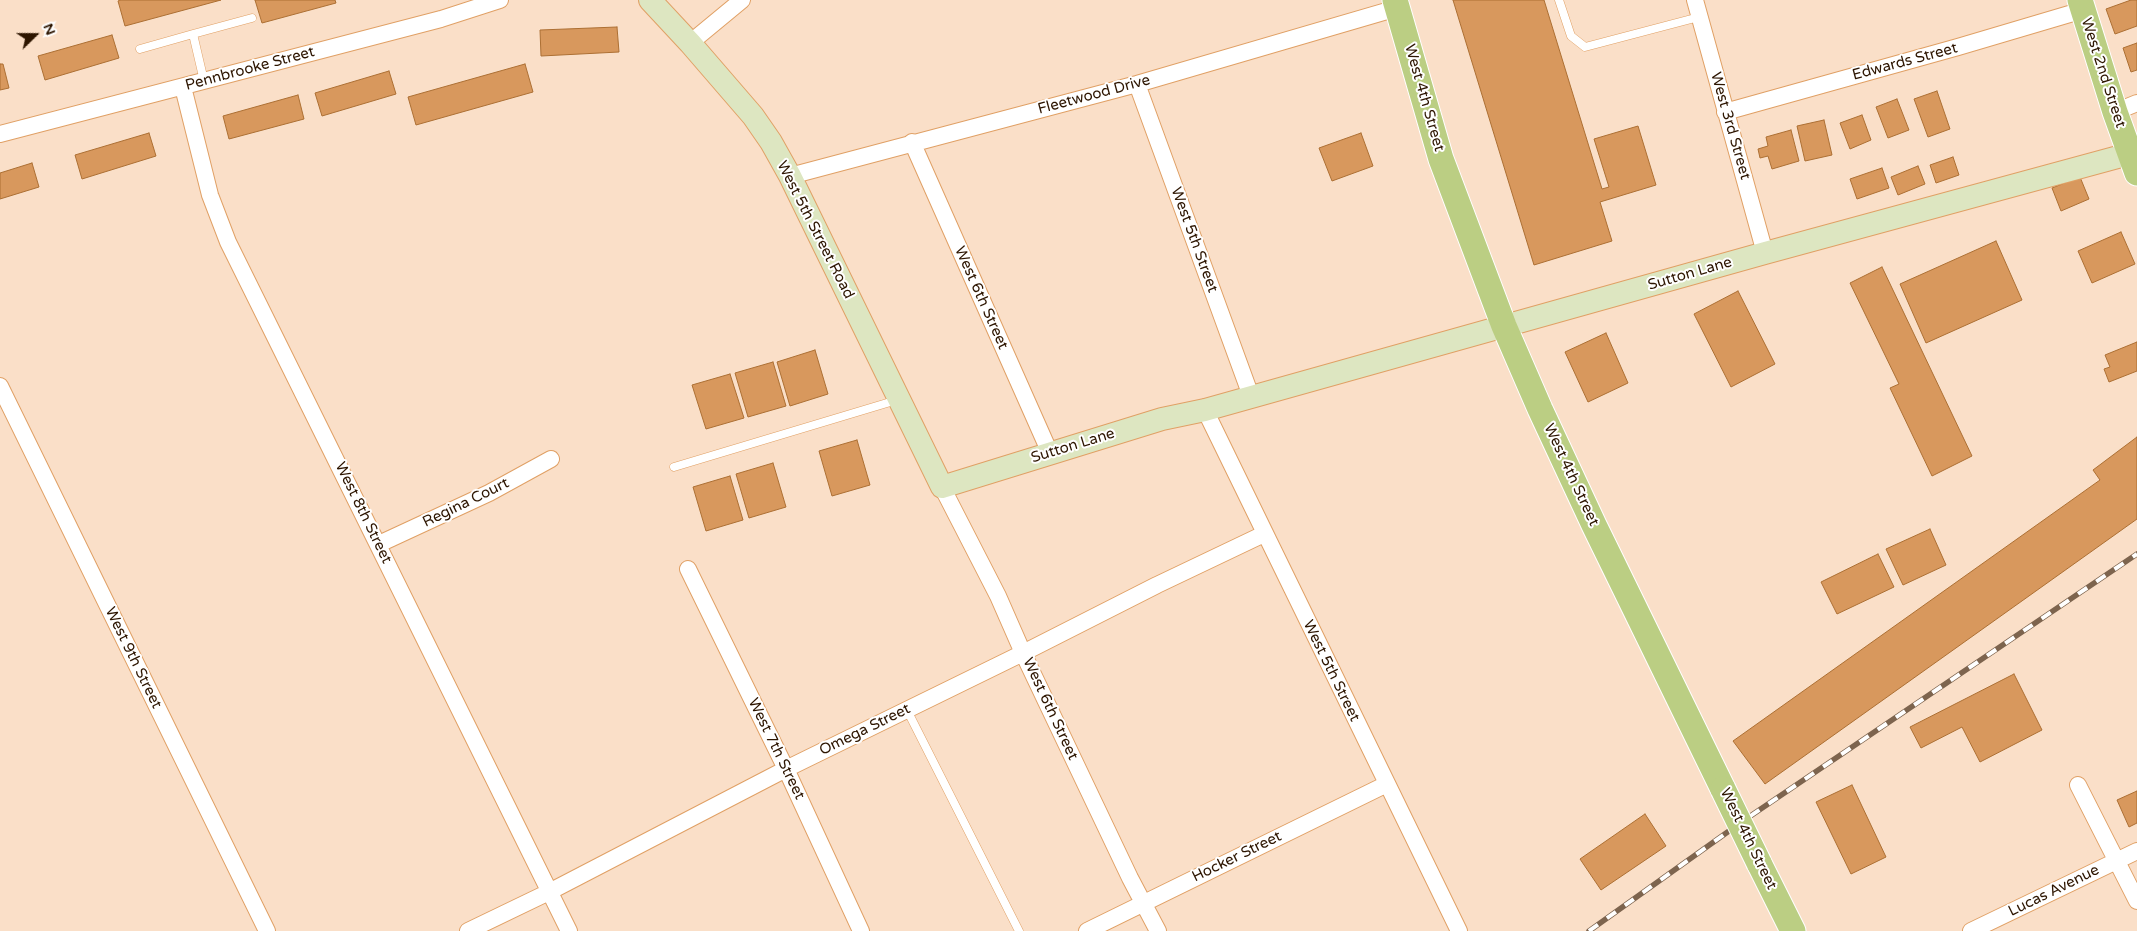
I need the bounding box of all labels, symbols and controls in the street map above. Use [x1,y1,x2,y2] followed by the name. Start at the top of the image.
[10,10,60,60] north arrow
[2077,16,2129,130] street label: West 2nd Street
[39,21,59,38] text: N
[1851,39,1959,85] street label: Edwards Street
[1400,42,1448,154] street label: West 4th Street
[183,43,317,95] street label: Pennbrooke Street
[1706,70,1754,182] street label: West 3rd Street
[1036,71,1152,119] street label: Fleetwood Drive
[772,158,858,302] street label: West 5th Street Road
[1167,185,1221,295] street label: West 5th Street
[950,244,1012,352] street label: West 6th Street
[1646,253,1734,295] street label: Sutton Lane
[1539,421,1603,529] street label: West 4th Street
[1029,425,1117,467] street label: Sutton Lane
[331,459,395,567] street label: West 8th Street
[420,474,512,532] street label: Regina Court
[101,604,165,712] street label: West 9th Street
[1299,617,1363,725] street label: West 5th Street
[1018,655,1082,763] street label: West 6th Street
[744,695,808,803] street label: West 7th Street
[817,700,913,760] street label: Omega Street
[1716,785,1780,893] street label: West 4th Street
[1189,828,1285,886] street label: Hocker Street
[2006,861,2102,921] street label: Lucas Avenue

